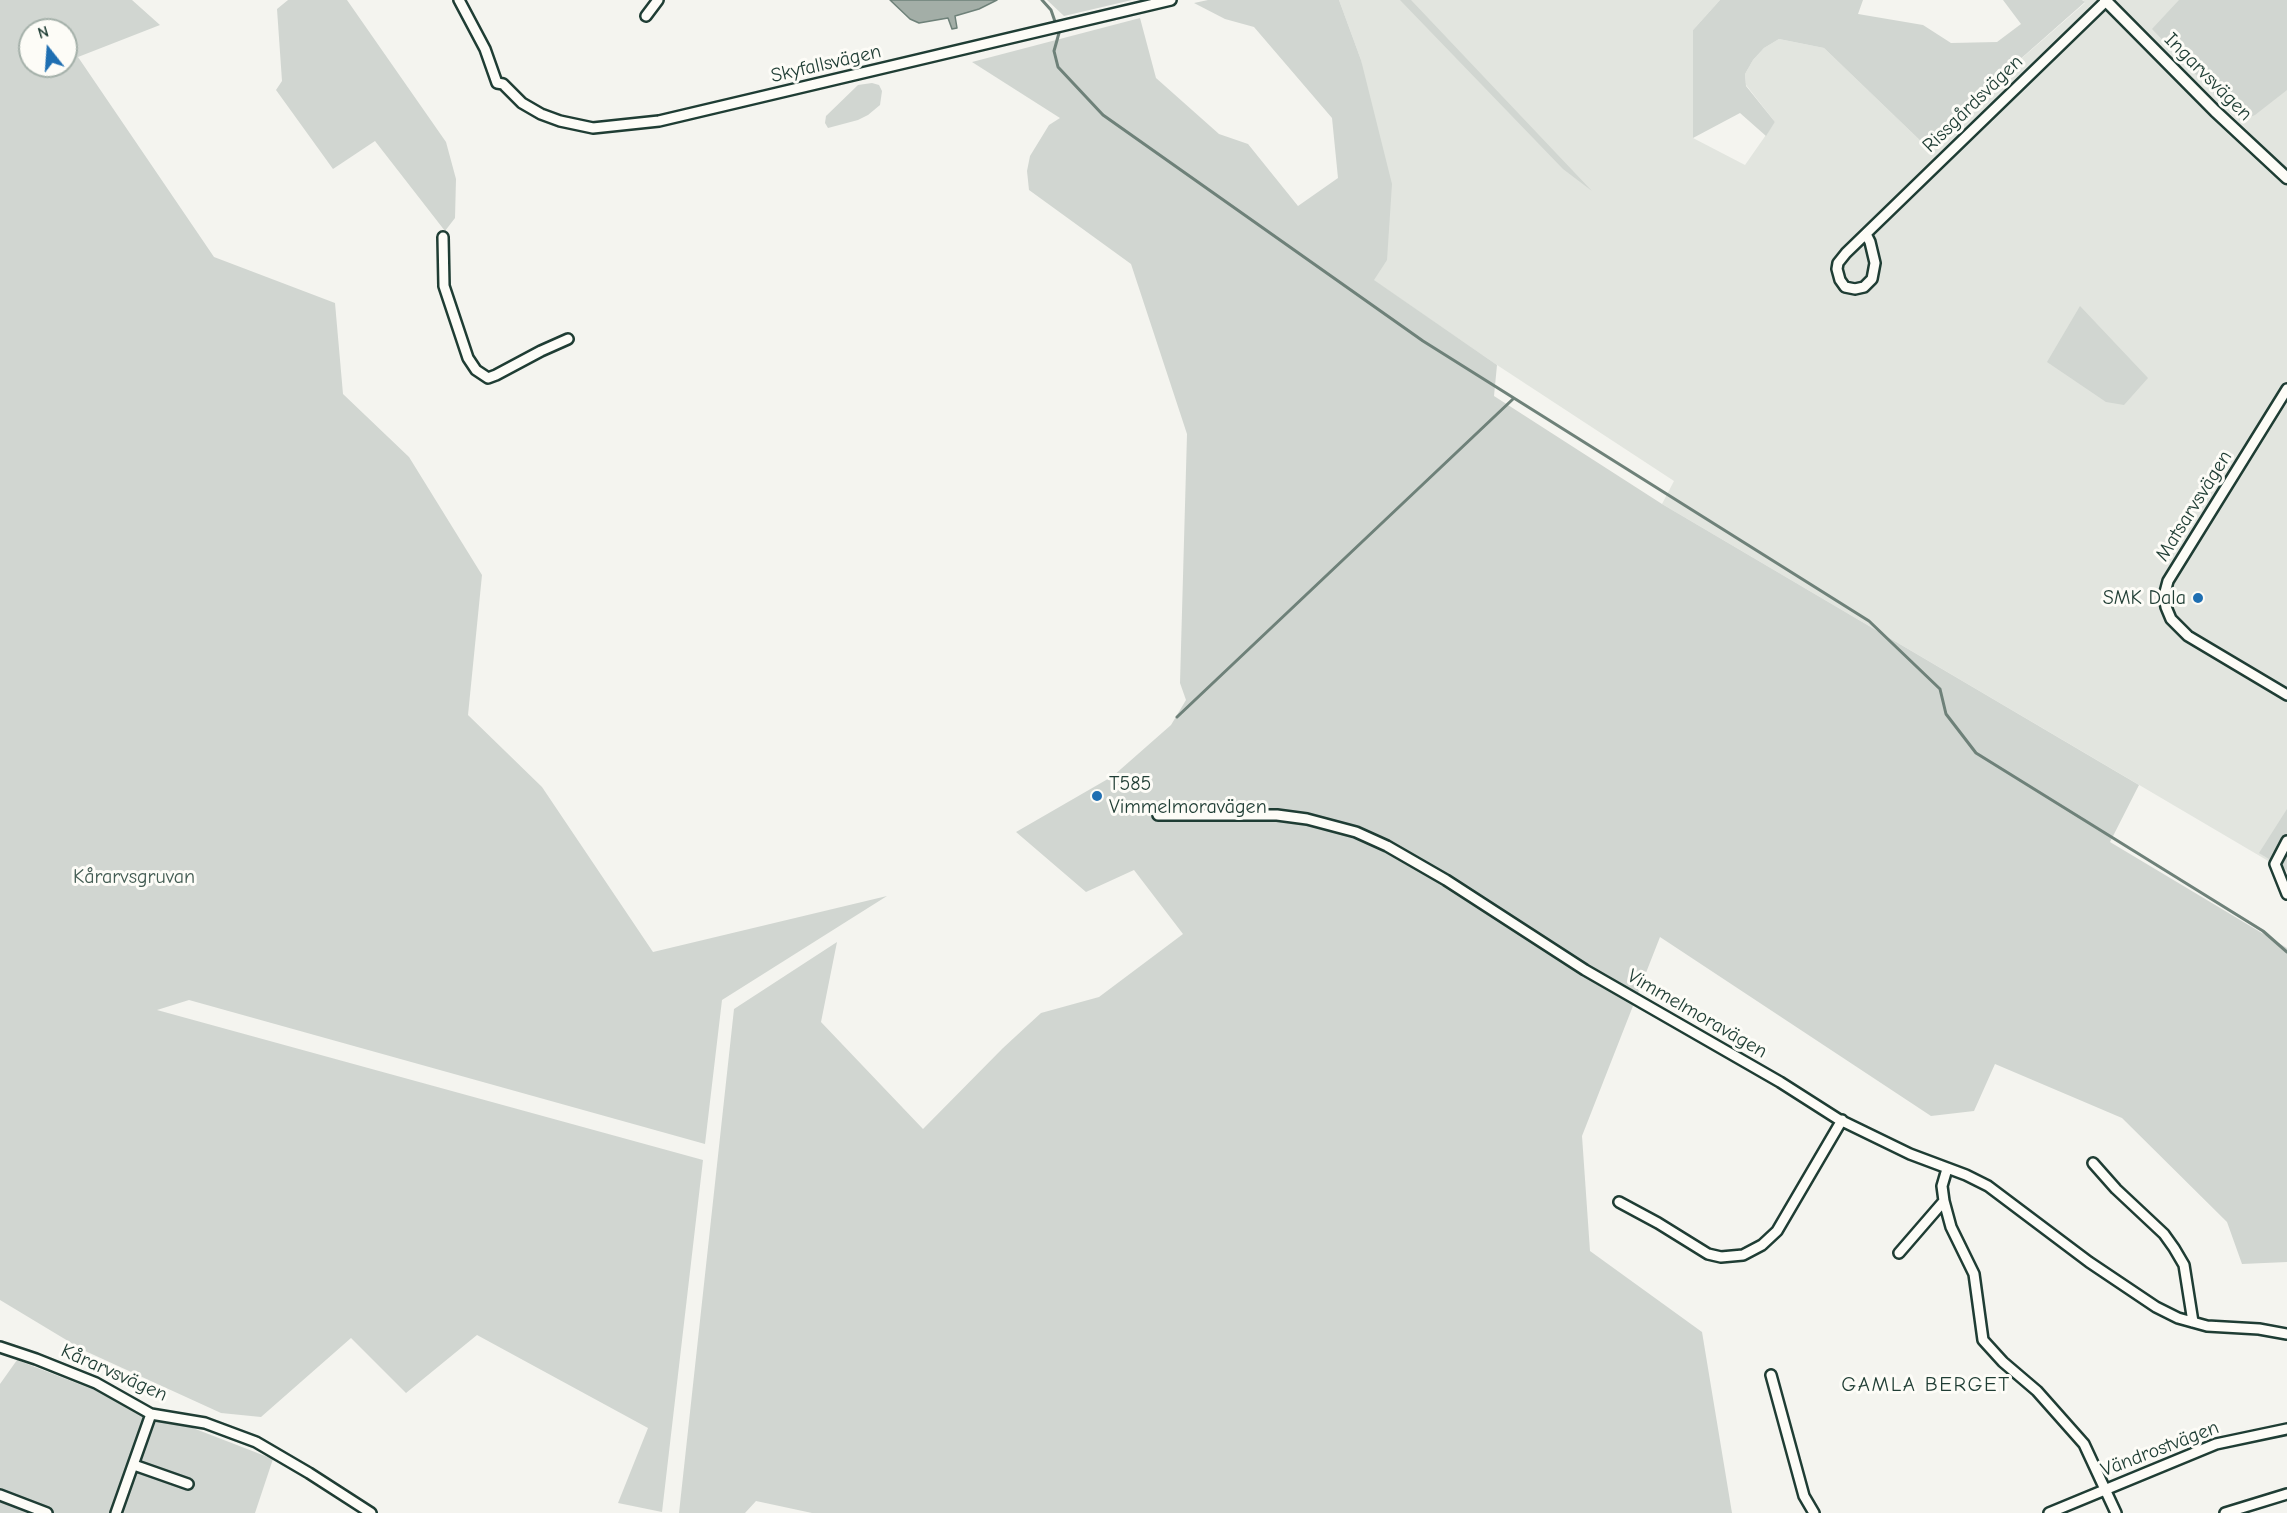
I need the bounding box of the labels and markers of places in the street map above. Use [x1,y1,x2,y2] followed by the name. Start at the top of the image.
[2103,586,2186,610] place label: SMK Dala
[2191,591,2205,605] marker: SMK Dala
[1109,772,1267,819] place label: T585 Vimmelmoravägen
[1090,789,1104,803] marker: T585 Vimmelmoravägen

